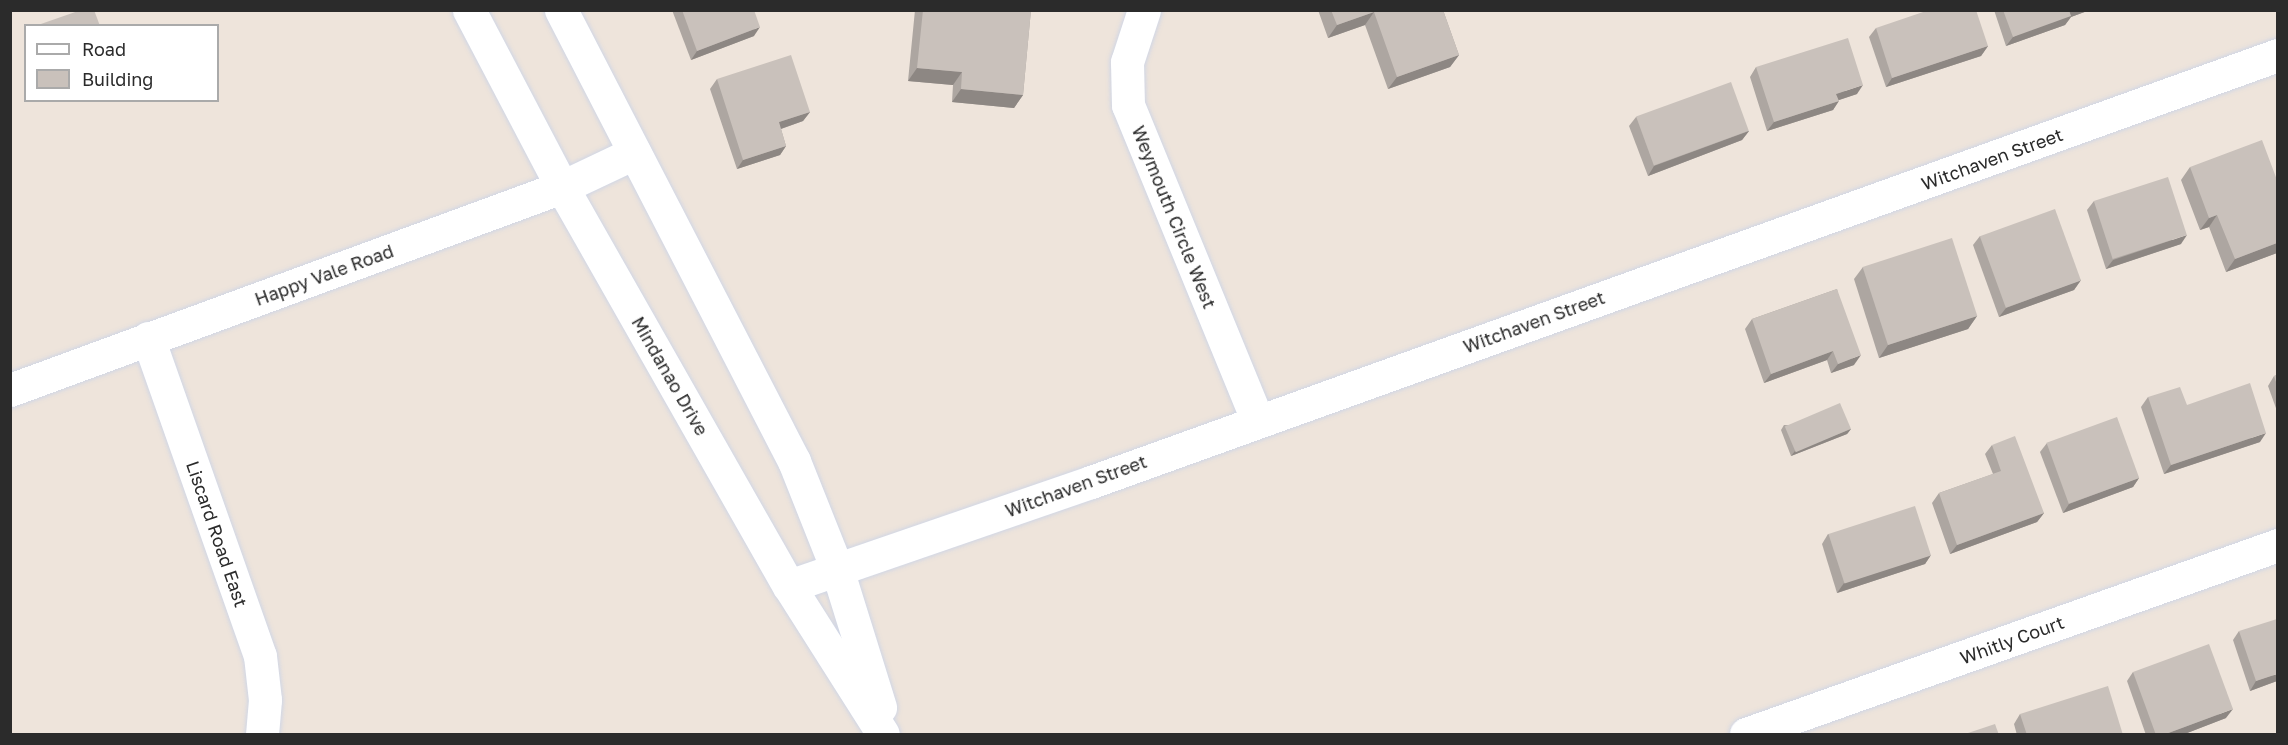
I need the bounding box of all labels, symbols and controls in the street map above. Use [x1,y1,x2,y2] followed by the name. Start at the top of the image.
[24,24,219,102] legend
[82,38,126,60] text: Road
[82,68,153,90] text: Building
[1127,123,1221,311] street label: Weymouth Circle West
[1918,123,2066,195] street label: Witchaven Street
[252,240,396,310] street label: Happy Vale Road
[1460,286,1608,358] street label: Witchaven Street
[627,313,713,439] street label: Mindanao Drive
[1002,450,1150,522] street label: Witchaven Street
[182,458,252,610] street label: Liscard Road East
[1957,611,2067,669] street label: Whitly Court

